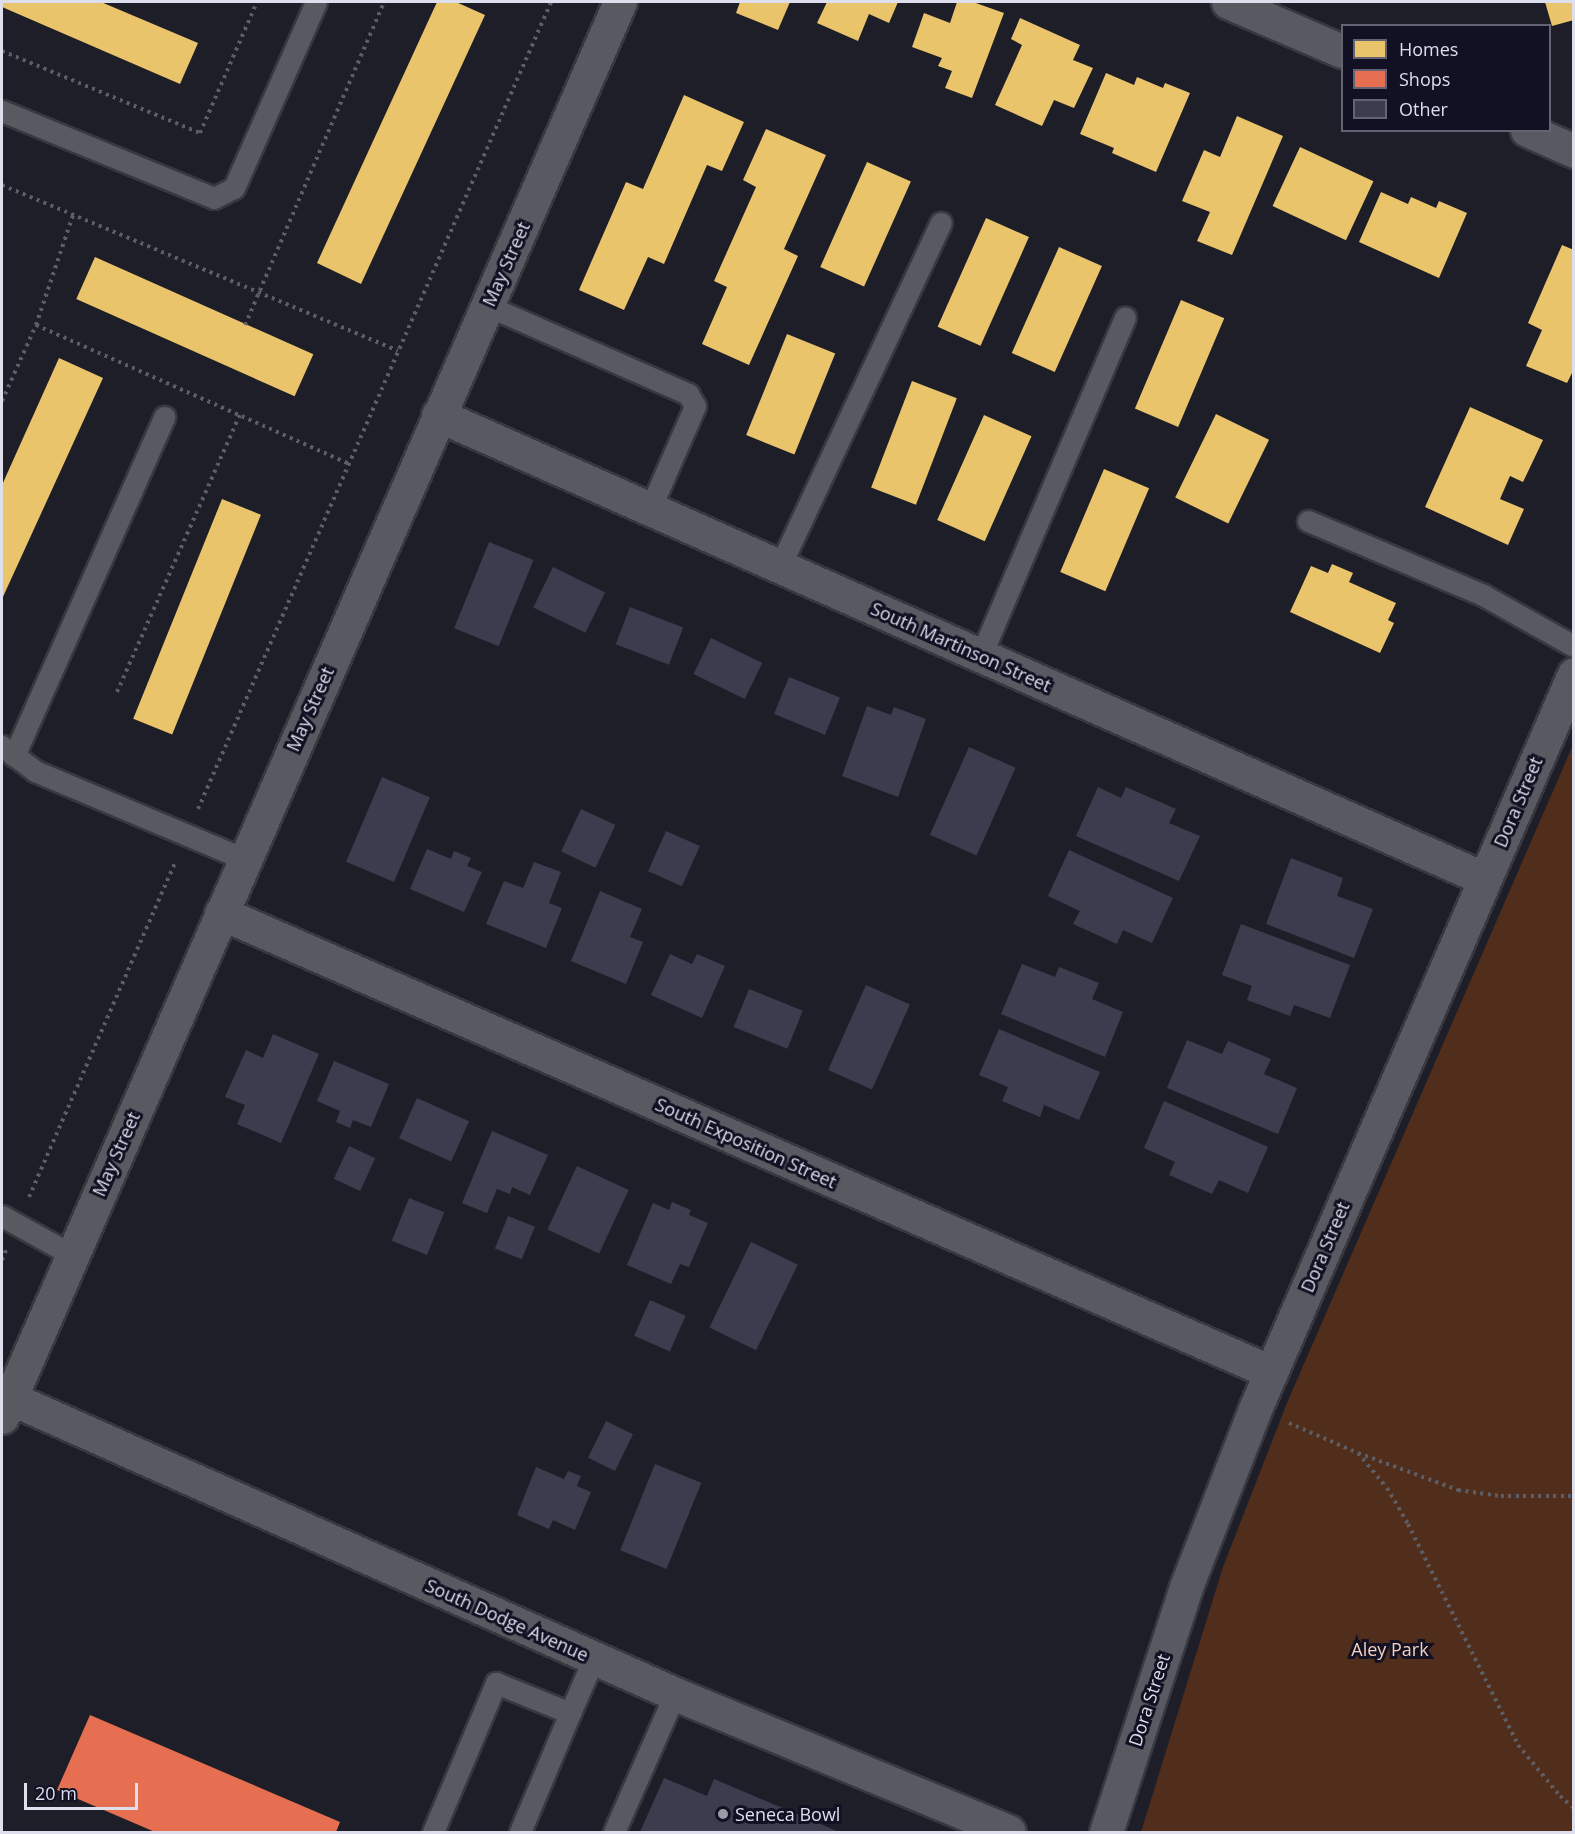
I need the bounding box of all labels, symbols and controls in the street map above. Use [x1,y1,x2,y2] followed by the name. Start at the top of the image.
[1341,24,1551,132] legend
[1399,37,1458,61] text: Homes
[1399,67,1450,91] text: Shops
[1399,97,1448,121] text: Other
[478,218,534,310] street label: May Street
[868,598,1054,696] street label: South Martinson Street
[282,663,338,755] street label: May Street
[1489,754,1547,850] street label: Dora Street
[652,1093,840,1193] street label: South Exposition Street
[88,1108,144,1200] street label: May Street
[1296,1199,1354,1295] street label: Dora Street
[422,1574,592,1666] street label: South Dodge Avenue
[1351,1638,1429,1660] park label: Aley Park
[1124,1651,1174,1749] street label: Dora Street
[27,1771,141,1809] scale bar
[35,1781,77,1805] text: 20 m
[735,1803,840,1825] place label: Seneca Bowl
[716,1807,730,1821] marker: Seneca Bowl

